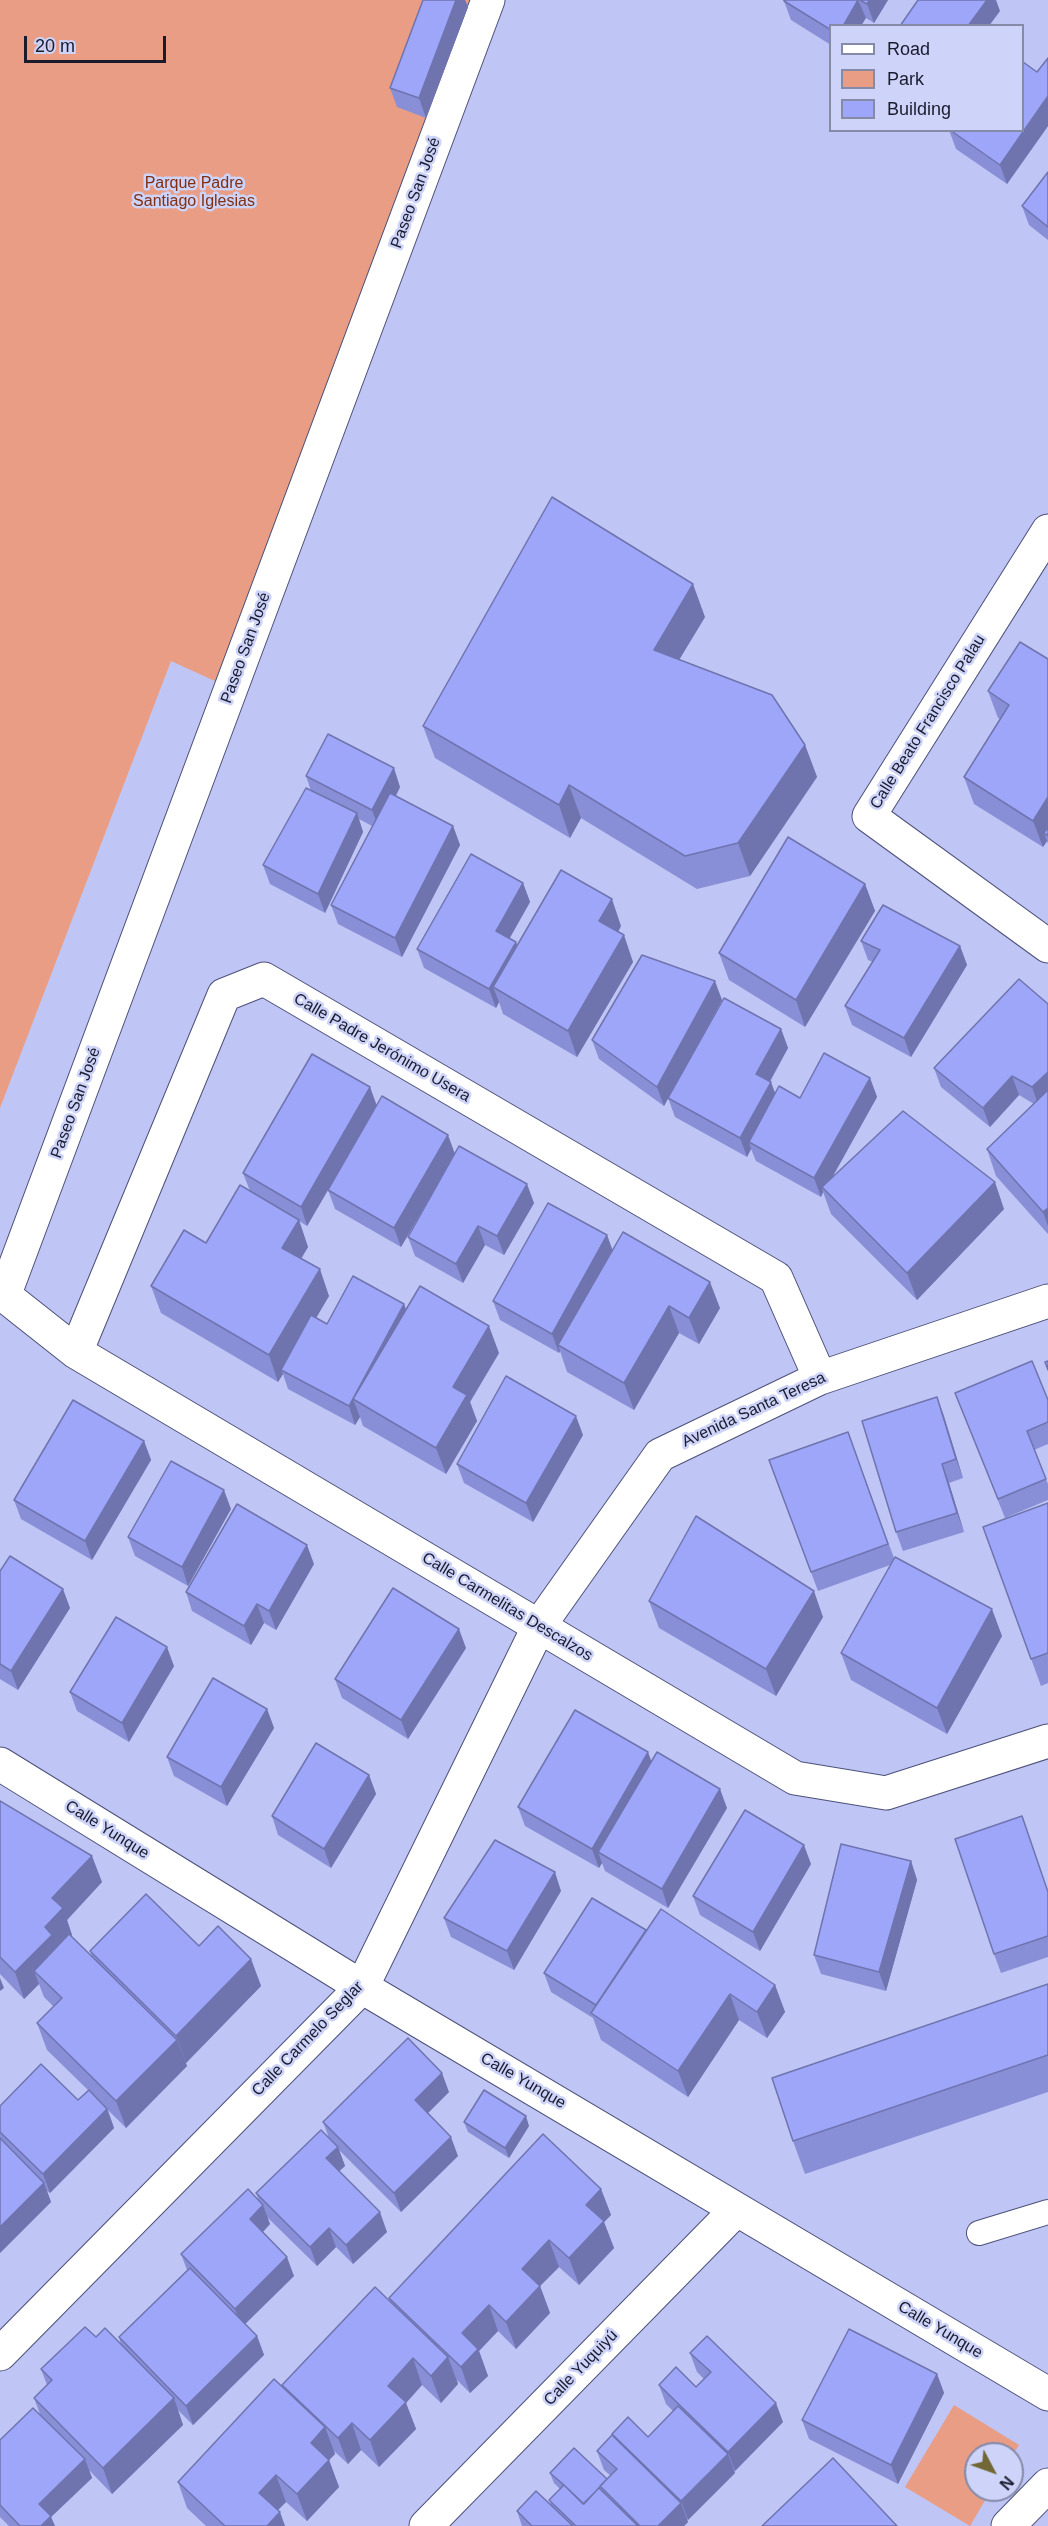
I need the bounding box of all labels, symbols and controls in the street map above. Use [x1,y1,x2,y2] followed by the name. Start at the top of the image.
[27,24,170,62] scale bar
[829,24,1024,132] legend
[35,36,75,56] text: 20 m
[887,39,930,59] text: Road
[887,69,924,89] text: Park
[887,99,951,119] text: Building
[387,135,445,251] street label: Paseo San José
[133,174,255,212] park label: Parque Padre Santiago Iglesias
[217,590,275,706] street label: Paseo San José
[866,631,990,813] street label: Calle Beato Francisco Palau
[290,989,474,1107] street label: Calle Padre Jerónimo Usera
[47,1045,105,1161] street label: Paseo San José
[679,1368,829,1452] street label: Avenida Santa Teresa
[418,1548,596,1666] street label: Calle Carmelitas Descalzos
[62,1797,152,1863] street label: Calle Yunque
[248,1978,368,2100] street label: Calle Carmelo Seglar
[477,2049,569,2113] street label: Calle Yunque
[894,2297,986,2363] street label: Calle Yunque
[540,2326,622,2410] street label: Calle Yuquiyú
[964,2442,1024,2502] north arrow
[996,2473,1017,2493] text: N

